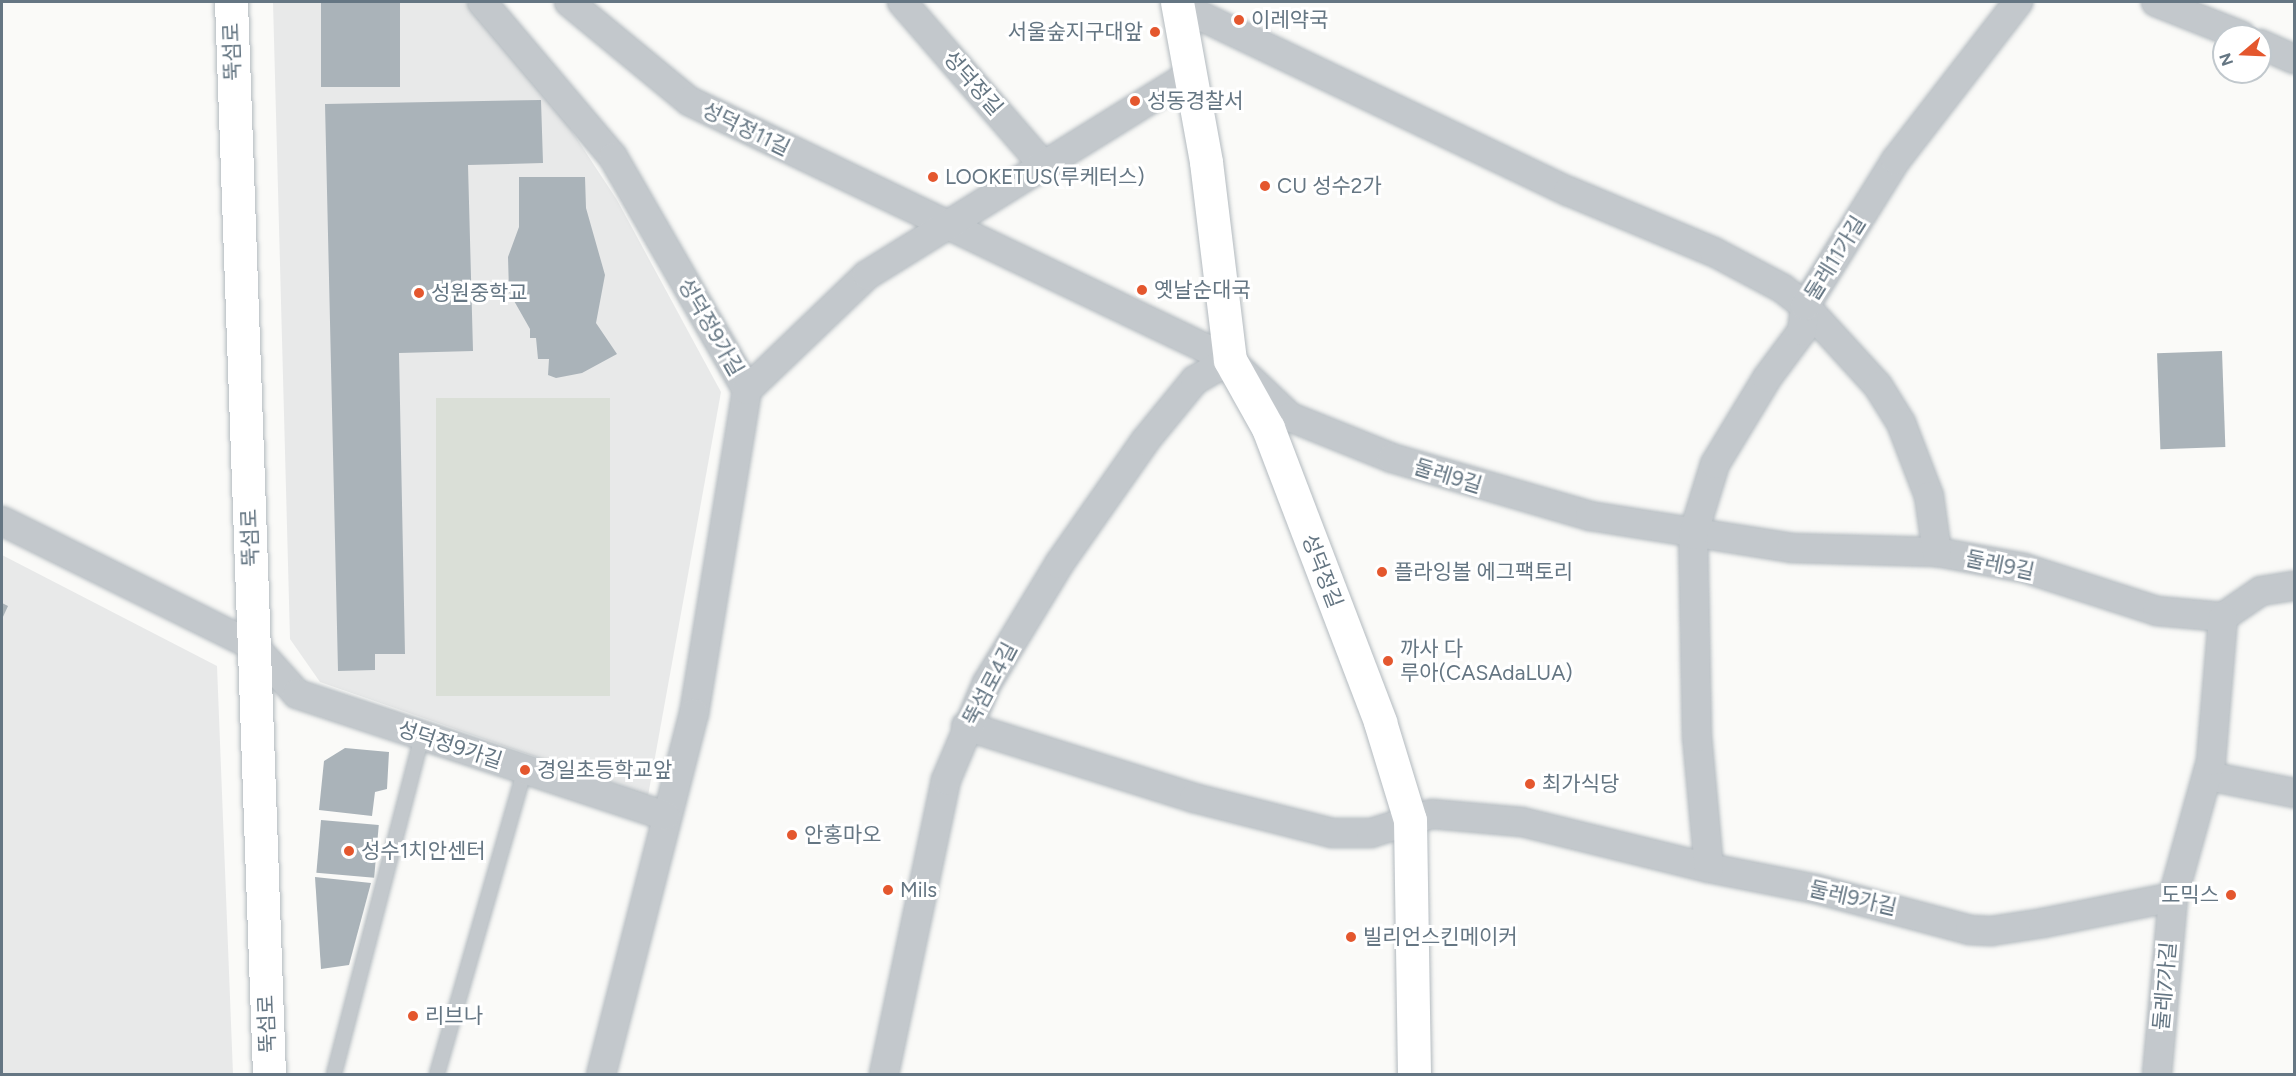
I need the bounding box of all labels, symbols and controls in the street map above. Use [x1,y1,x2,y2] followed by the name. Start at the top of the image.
[1251,7,1328,33] place label: 이레약국
[1232,13,1246,27] marker: 이레약국
[1008,19,1143,45] place label: 서울숲지구대앞
[218,23,246,81] street label: 뚝섬로
[2212,24,2272,84] north arrow
[1148,25,1162,39] marker: 서울숲지구대앞
[938,46,1008,120] street label: 성덕정길
[2215,50,2237,68] text: N
[1147,88,1244,114] place label: 성동경찰서
[1128,94,1142,108] marker: 성동경찰서
[698,97,794,161] street label: 성덕정11길
[945,164,1145,190] place label: LOOKETUS(루케터스)
[926,170,940,184] marker: LOOKETUS(루케터스)
[1277,173,1382,199] place label: CU 성수2가
[1258,179,1272,193] marker: CU 성수2가
[1799,211,1871,305] street label: 둘레11가길
[673,274,749,380] street label: 성덕정9가길
[1154,277,1251,303] place label: 옛날순대국
[431,280,528,306] place label: 성원중학교
[1135,283,1149,297] marker: 옛날순대국
[412,286,426,300] marker: 성원중학교
[1411,454,1485,498] street label: 둘레9길
[236,509,264,567] street label: 뚝섬로
[1296,530,1348,612] street label: 성덕정길
[1963,545,2037,585] street label: 둘레9길
[1394,559,1573,585] place label: 플라잉볼 에그팩토리
[1375,565,1389,579] marker: 플라잉볼 에그팩토리
[1400,636,1573,686] place label: 까사 다 루아(CASAdaLUA)
[958,638,1022,730] street label: 뚝섬로4길
[1381,654,1395,668] marker: 까사 다 루아(CASAdaLUA)
[395,716,505,774] street label: 성덕정9가길
[537,757,672,783] place label: 경일초등학교앞
[518,763,532,777] marker: 경일초등학교앞
[1542,771,1619,797] place label: 최가식당
[1523,777,1537,791] marker: 최가식당
[804,822,881,848] place label: 안홍마오
[785,828,799,842] marker: 안홍마오
[361,838,486,864] place label: 성수1치안센터
[342,844,356,858] marker: 성수1치안센터
[1807,876,1899,920] street label: 둘레9가길
[900,877,937,903] place label: Mils
[2161,882,2219,908] place label: 도믹스
[881,883,895,897] marker: Mils
[2224,888,2238,902] marker: 도믹스
[1363,924,1518,950] place label: 빌리언스킨메이커
[1344,930,1358,944] marker: 빌리언스킨메이커
[2149,941,2181,1031] street label: 둘레7가길
[253,995,281,1053] street label: 뚝섬로
[425,1003,483,1029] place label: 리브나
[406,1009,420,1023] marker: 리브나

